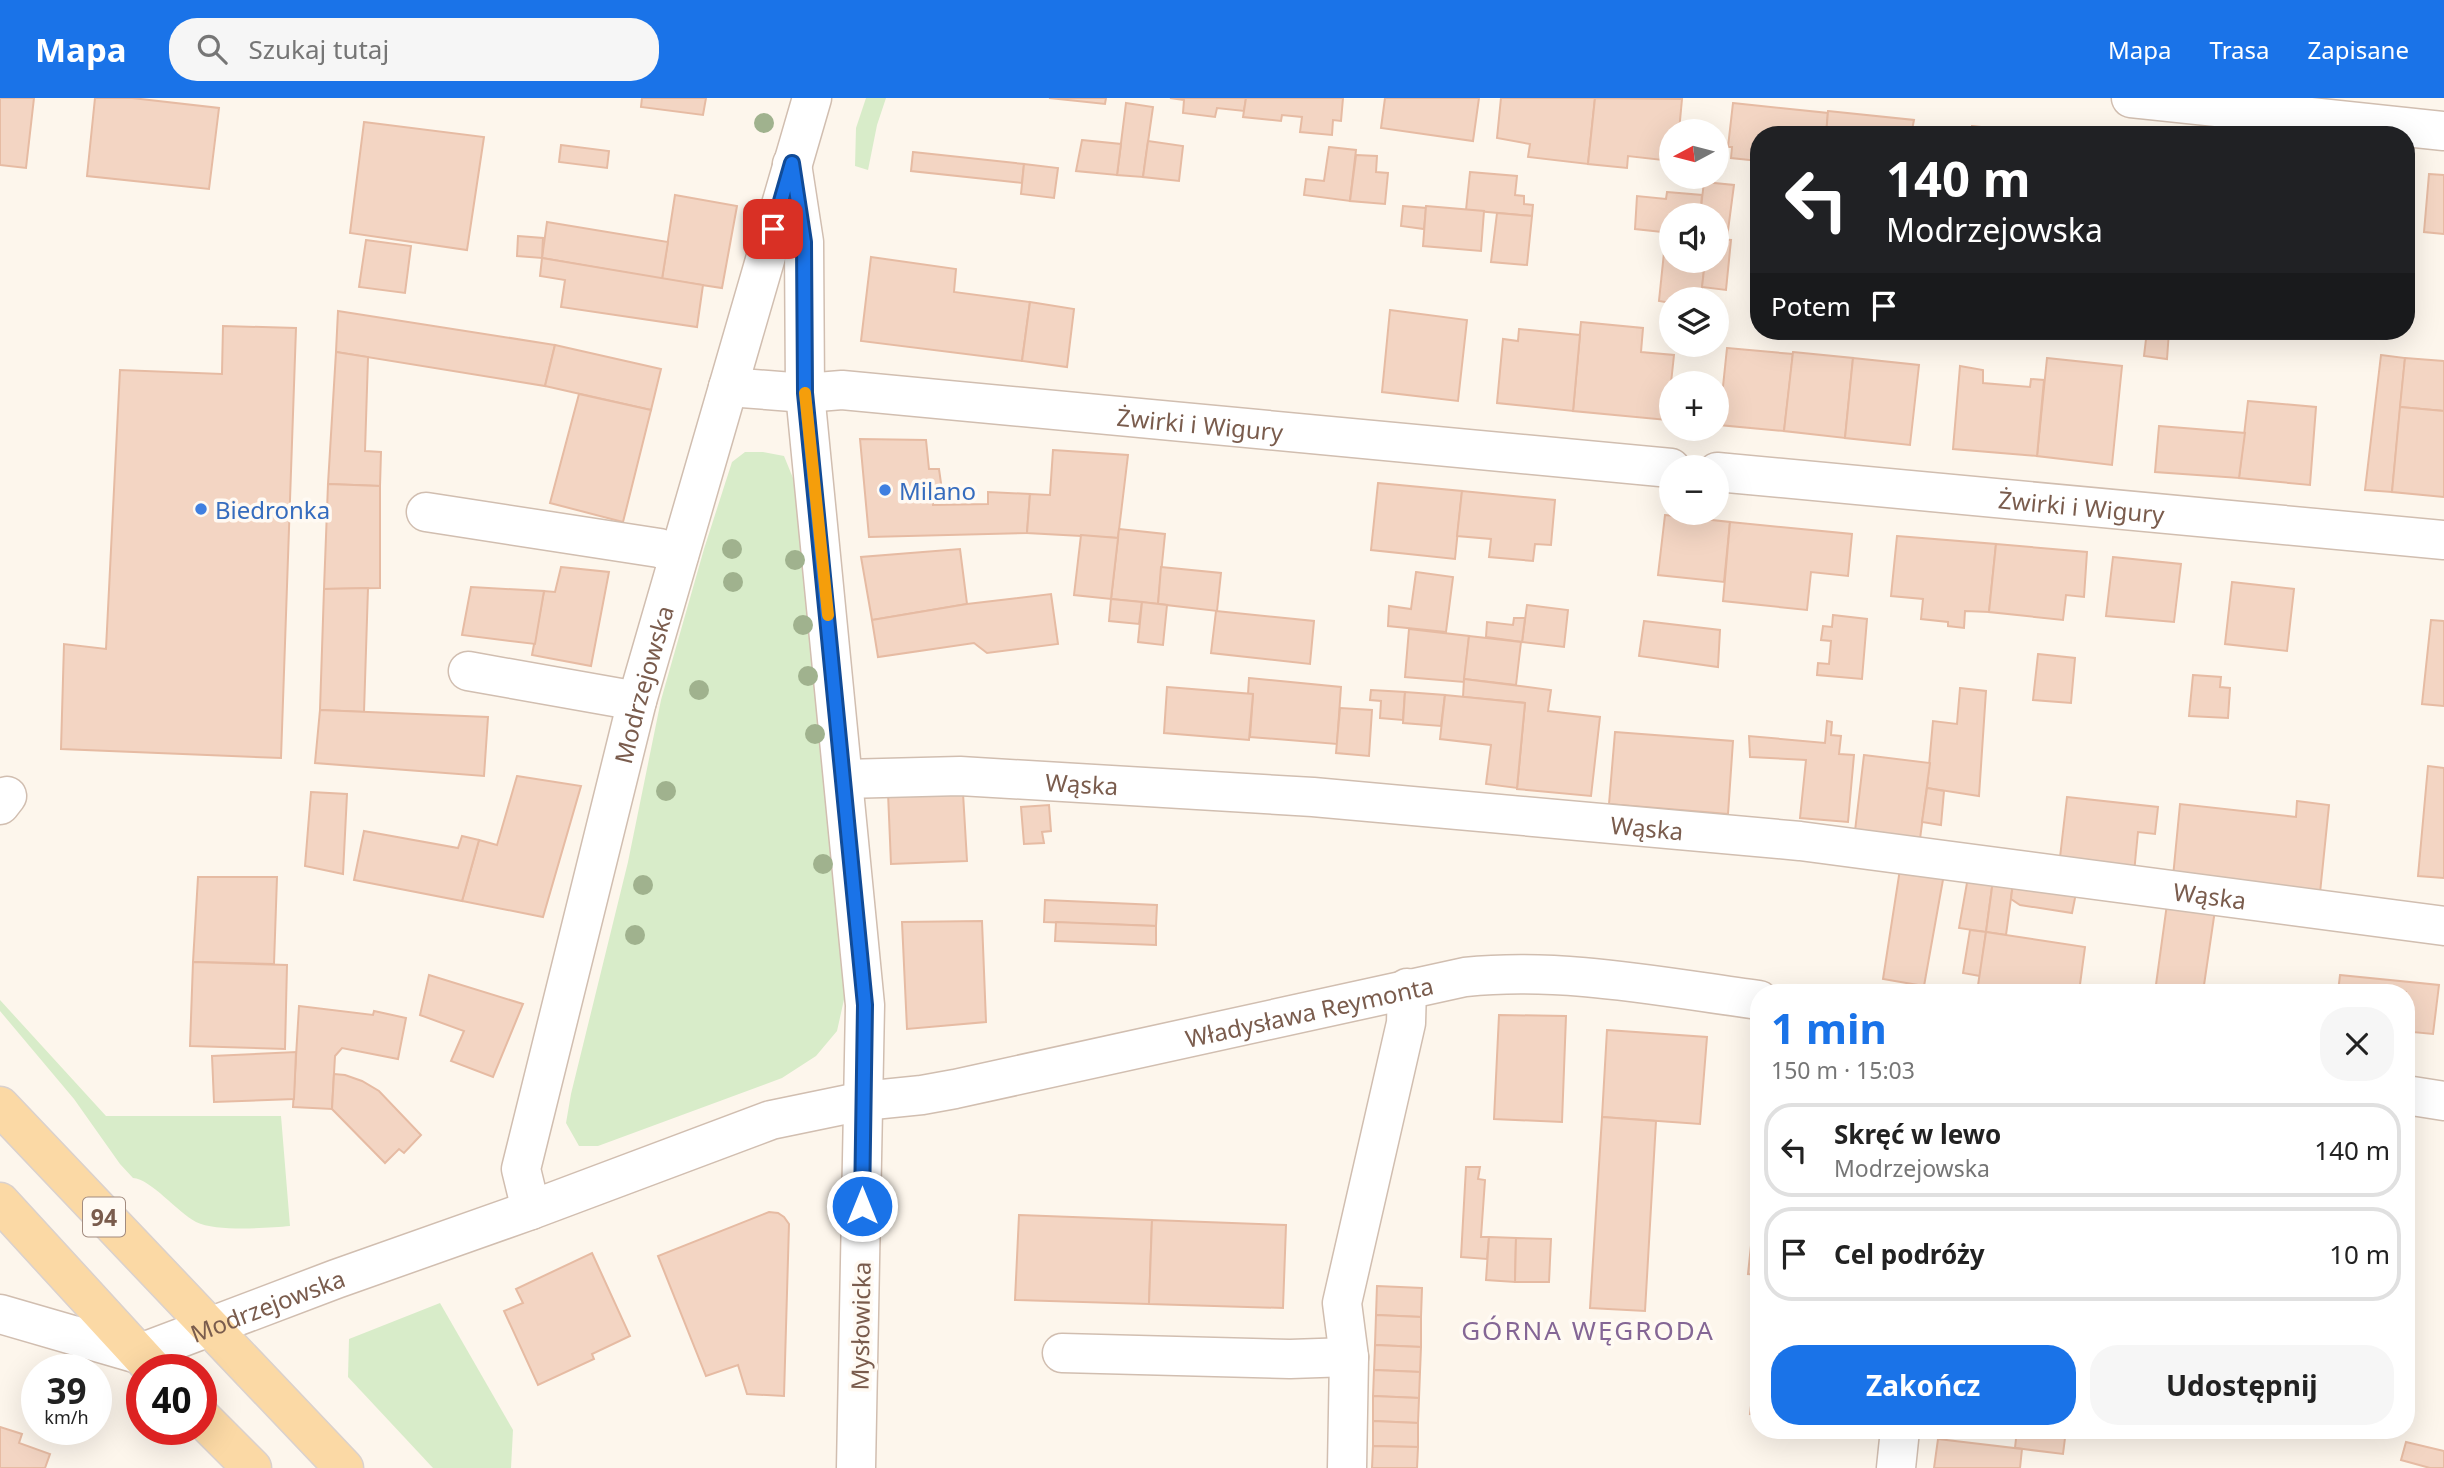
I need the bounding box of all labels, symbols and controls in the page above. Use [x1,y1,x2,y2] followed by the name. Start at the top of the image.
[169,18,659,81] search box
[35,27,127,72] text: Mapa
[193,30,231,68] icon: search
[249,31,389,67] text: Szukaj tutaj
[2108,33,2172,66] text: Mapa
[2210,33,2270,66] text: Trasa
[2308,33,2409,66] text: Zapisane
[1659,119,1729,189] north arrow
[1659,119,1729,525] map controls
[1886,145,2031,211] text: 140 m
[1771,154,1862,245] icon: left
[743,199,803,259] pin
[1659,203,1729,273] button: sound
[1886,208,2103,251] text: Modrzejowska
[754,210,792,248] icon: arrive
[1659,287,1729,357] button: layers
[1865,287,1903,325] icon: arrive
[1771,288,1851,324] text: Potem
[1659,371,1729,441] button: +
[1115,399,1285,448] street label: Żwirki i Wigury
[1659,455,1729,525] button: −
[899,474,976,507] place label: Milano
[877,482,893,498] marker: Milano
[1997,482,2167,530] street label: Żwirki i Wigury
[215,493,330,526] place label: Biedronka
[193,501,209,517] marker: Biedronka
[606,601,680,767] street label: Modrzejowska
[1044,765,1119,802] street label: Wąska
[1609,807,1685,847] street label: Wąska
[2171,874,2248,916] street label: Wąska
[1182,968,1436,1054] street label: Władysława Reymonta
[1771,999,1887,1056] text: 1 min
[2320,1007,2394,1081] button: close
[1771,1054,1915,1086] text: 150 m · 15:03
[1834,1116,2001,1152] text: Skręć w lewo
[1775,1131,1813,1169] icon: left
[2314,1132,2390,1168] text: 140 m
[1834,1152,1990,1184] text: Modrzejowska
[825,1169,899,1243] position arrow
[83,1198,125,1236] road number: 94
[1775,1235,1813,1273] icon: arrive
[1834,1236,1985,1272] text: Cel podróży
[2329,1236,2390,1272] text: 10 m
[185,1261,349,1349] street label: Modrzejowska
[842,1261,878,1391] street label: Mysłowicka
[1461,1312,1715,1348] district label: GÓRNA WĘGRODA
[1771,1345,2076,1425] button: Zakończ
[2090,1345,2394,1425] button: Udostępnij
[126,1354,217,1445] speed limit sign: 40
[46,1367,87,1414] text: 39
[44,1405,89,1429] text: km/h

